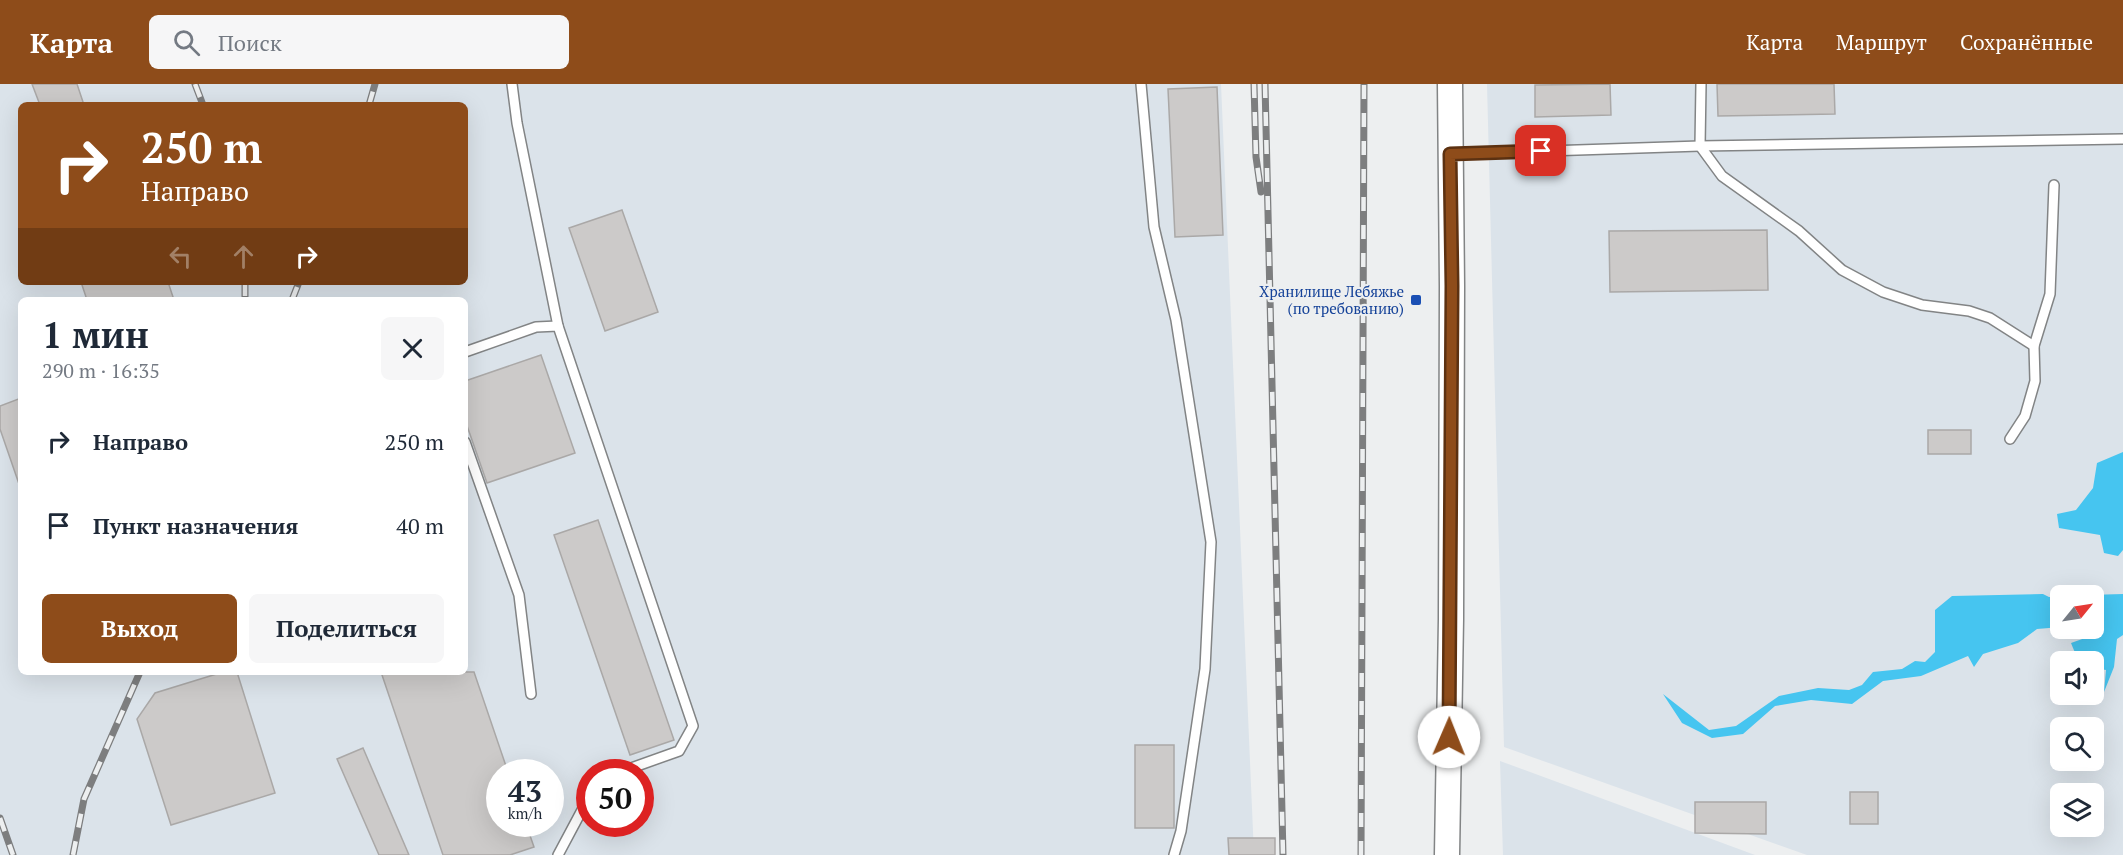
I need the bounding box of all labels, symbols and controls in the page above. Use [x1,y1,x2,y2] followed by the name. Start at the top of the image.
[149,15,569,69] search box
[30,24,113,61] text: Карта
[170,26,203,59] icon: search
[218,28,282,57] text: Поиск
[1746,28,1803,56] text: Карта
[1836,28,1927,56] text: Маршрут
[1960,28,2093,56] text: Сохранённые
[141,119,262,175] text: 250 m
[1515,125,1566,176] pin
[42,126,120,204] icon: right
[1524,134,1557,167] icon: arrive
[141,173,249,209] text: Направо
[164,240,197,273] icon: left
[227,240,260,273] icon: ahead
[290,240,323,273] icon: right
[1259,281,1404,318] place label: Хранилище Лебяжье (по требованию)
[1409,293,1423,307] marker: Хранилище Лебяжье (по требованию)
[42,311,149,358] text: 1 мин
[381,317,444,380] button: close
[42,357,160,384] text: 290 m · 16:35
[42,425,75,458] icon: right
[93,427,188,456] text: Направо
[384,427,444,456] text: 250 m
[42,509,75,542] icon: arrive
[93,511,298,540] text: Пункт назначения
[396,511,444,540] text: 40 m
[2050,585,2104,639] north arrow
[2050,585,2104,837] map controls
[42,594,237,663] button: Выход
[249,594,444,663] button: Поделиться
[2050,651,2104,705] button: sound
[1417,705,1481,769] position arrow
[2050,717,2104,771] button: search
[576,759,654,837] speed limit sign: 50
[508,771,542,811] text: 43
[2050,783,2104,837] button: layers
[508,803,542,823] text: km/h

